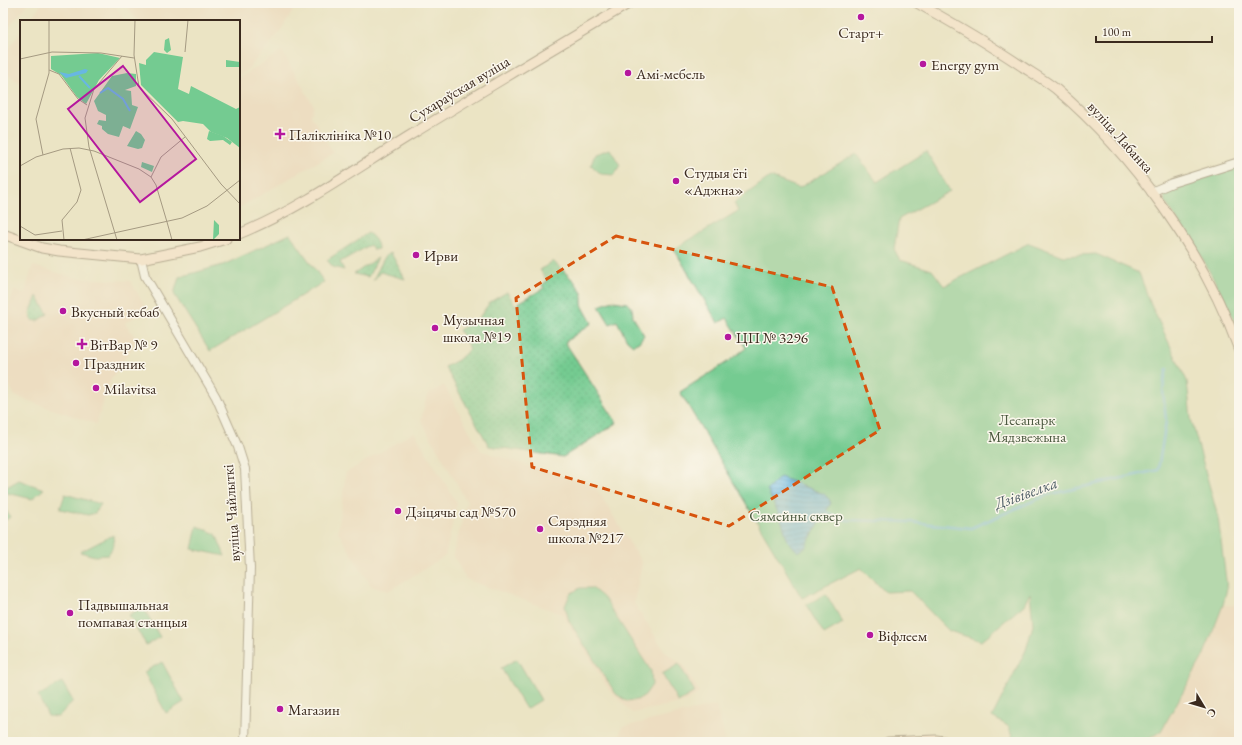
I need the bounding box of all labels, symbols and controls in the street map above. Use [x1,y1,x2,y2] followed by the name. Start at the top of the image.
[856,12,866,22] marker: Старт+
[1096,18,1212,44] scale bar
[20,20,240,240] inset map
[838,23,884,42] place label: Старт+
[1102,24,1132,40] text: 100 m
[405,51,513,127] street label: Сухараўская вуліца
[931,55,999,74] place label: Energy gym
[918,59,928,69] marker: Energy gym
[635,64,705,83] place label: Амі-мебель
[623,68,633,78] marker: Амі-мебель
[1084,97,1158,177] street label: вуліца Лабанка
[289,125,391,144] place label: Паліклініка №10
[274,128,286,140] marker: Паліклініка №10
[684,163,748,199] place label: Студыя ёгі «Аджна»
[671,176,681,186] marker: Студыя ёгі «Аджна»
[424,246,458,265] place label: Ирви
[411,250,421,260] marker: Ирви
[71,302,159,321] place label: Вкусный кебаб
[58,306,68,316] marker: Вкусный кебаб
[443,310,511,346] place label: Музычная школа №19
[430,323,440,333] marker: Музычная школа №19
[736,328,808,347] place label: ЦП № 3296
[723,332,733,342] marker: ЦП № 3296
[90,335,157,354] place label: ВітВар № 9
[77,339,87,349] marker: ВітВар № 9
[84,354,145,373] place label: Праздник
[71,358,81,368] marker: Праздник
[104,379,156,398] place label: Milavitsa
[91,383,101,393] marker: Milavitsa
[988,410,1066,446] park label: Лесапарк Мядзвежына
[218,463,244,562] street label: вуліца Чайлыткі
[990,472,1060,515] water label: Дзівівелка
[406,502,516,521] place label: Дзіцячы сад №570
[393,506,403,516] marker: Дзіцячы сад №570
[749,506,843,525] park label: Сямейны сквер
[548,511,624,547] place label: Сярэдняя школа №217
[535,524,545,534] marker: Сярэдняя школа №217
[78,595,188,631] place label: Падвышальная помпавая станцыя
[65,608,75,618] marker: Падвышальная помпавая станцыя
[878,626,928,645] place label: Віфлеем
[865,630,875,640] marker: Віфлеем
[1184,687,1224,727] north arrow
[288,700,340,719] place label: Магазин
[275,704,285,714] marker: Магазин
[1204,706,1220,721] text: С

